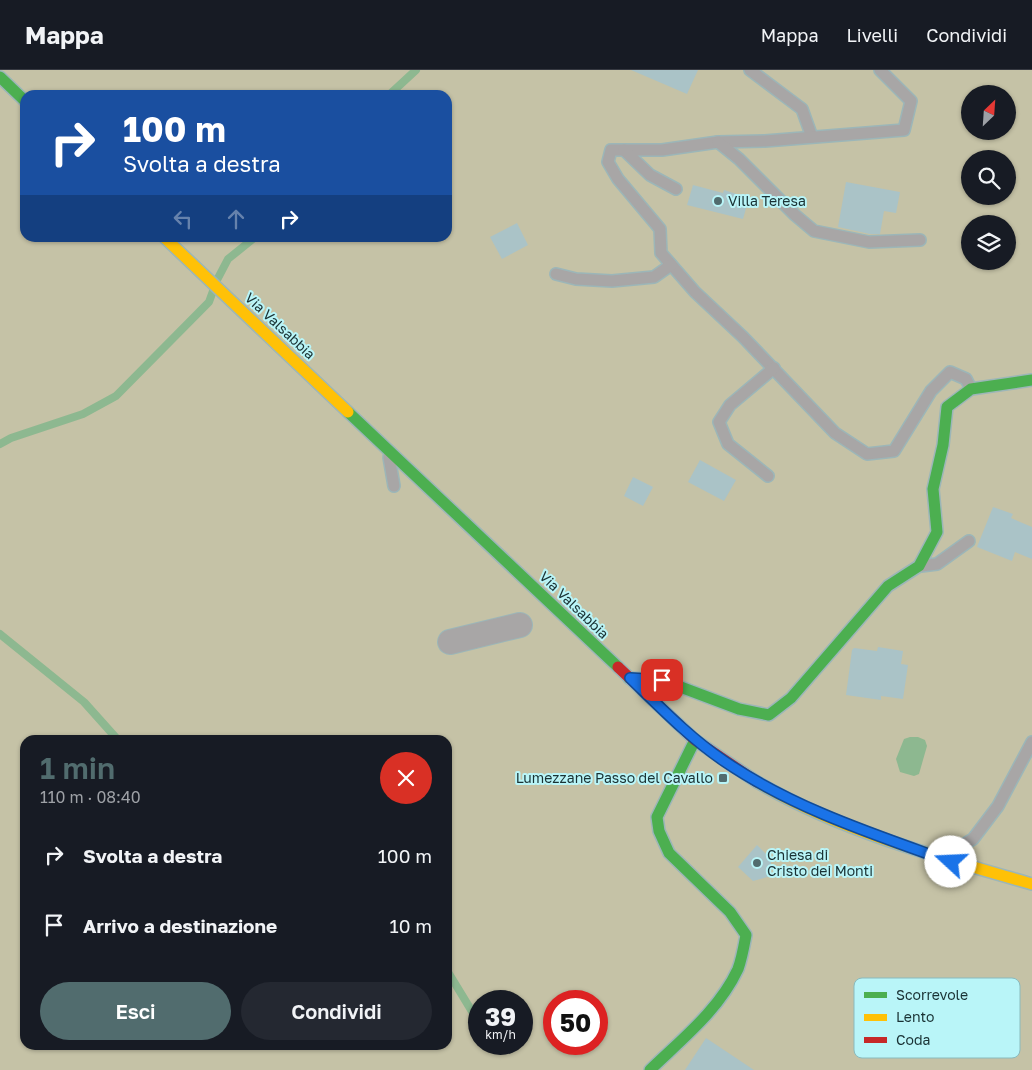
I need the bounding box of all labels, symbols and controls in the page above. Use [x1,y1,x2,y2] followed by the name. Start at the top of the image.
[25,20,104,49] text: Mappa
[761,24,819,46] text: Mappa
[847,24,898,46] text: Livelli
[926,24,1007,46] text: Condividi
[961,85,1016,140] north arrow
[961,85,1016,270] map controls
[123,108,226,150] text: 100 m
[40,110,105,175] icon: right
[123,150,281,177] text: Svolta a destra
[961,150,1016,205] button: search
[728,192,806,209] place label: Villa Teresa
[712,195,724,207] marker: Villa Teresa
[169,205,197,233] icon: left
[222,205,250,233] icon: ahead
[275,205,303,233] icon: right
[961,215,1016,270] button: layers
[242,289,319,362] street label: Via Valsabbia
[536,567,613,642] street label: Via Valsabbia
[641,659,683,701] pin
[648,666,676,694] icon: arrive
[40,750,115,786] text: 1 min
[380,752,432,804] button: close
[516,769,713,786] place label: Lumezzane Passo del Cavallo
[717,772,729,784] marker: Lumezzane Passo del Cavallo
[40,787,141,807] text: 110 m · 08:40
[924,835,976,887] position arrow
[40,841,68,869] icon: right
[83,844,222,867] text: Svolta a destra
[378,844,432,867] text: 100 m
[767,846,873,879] place label: Chiesa di Cristo dei Monti
[751,857,763,869] marker: Chiesa di Cristo dei Monti
[40,911,68,939] icon: arrive
[83,914,277,937] text: Arrivo a destinazione
[389,914,432,937] text: 10 m
[854,978,1020,1058] legend
[40,982,231,1040] button: Esci
[241,982,432,1040] button: Condividi
[896,986,968,1003] text: Scorrevole
[543,990,608,1055] speed limit sign: 50
[485,1001,516,1032] text: 39
[896,1008,934,1025] text: Lento
[485,1027,516,1042] text: km/h
[896,1031,930,1048] text: Coda

